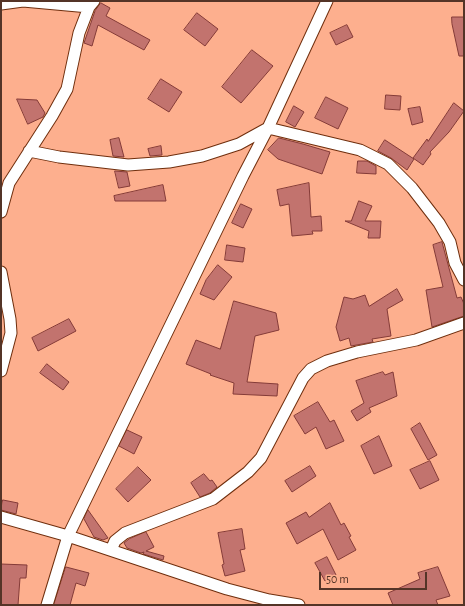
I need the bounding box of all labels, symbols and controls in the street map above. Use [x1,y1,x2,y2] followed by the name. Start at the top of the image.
[321,564,429,590] scale bar
[326,573,349,585] text: 50 m

